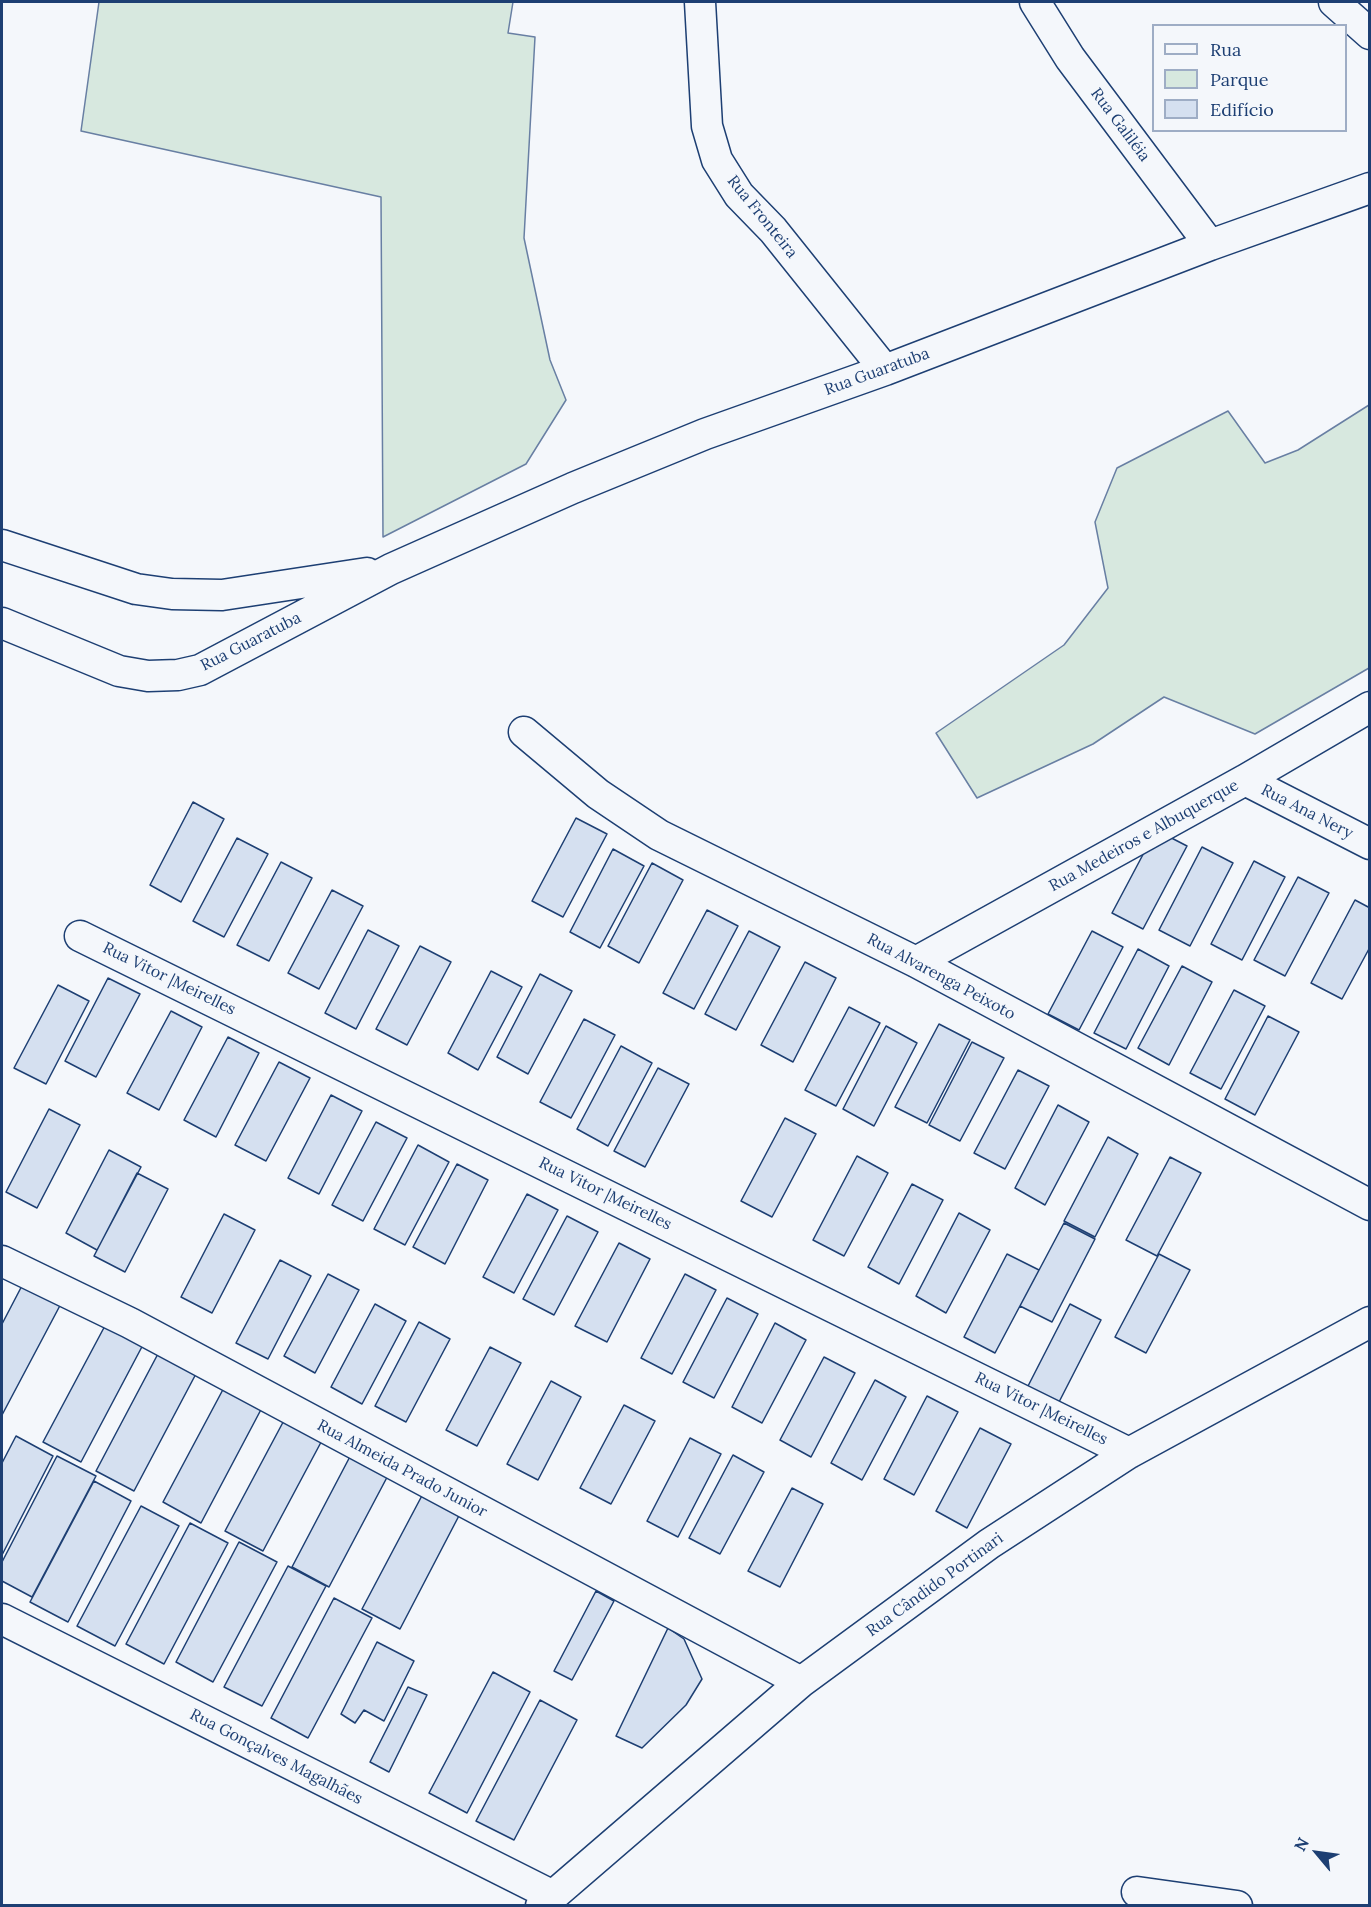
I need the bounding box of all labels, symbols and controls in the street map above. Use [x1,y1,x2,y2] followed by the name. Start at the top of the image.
[1152,24,1347,132] legend
[1210,38,1241,61] text: Rua
[1210,68,1269,91] text: Parque
[1086,84,1154,166] street label: Rua Galiléia
[1210,98,1274,121] text: Edifício
[723,172,801,262] street label: Rua Fronteira
[822,344,932,400] street label: Rua Guaratuba
[197,608,305,676] street label: Rua Guaratuba
[1046,776,1242,896] street label: Rua Medeiros e Albuquerque
[1258,781,1356,843] street label: Rua Ana Nery
[864,930,1018,1024] street label: Rua Alvarenga Peixoto
[99,938,239,1020] street label: Rua Vitor |Meirelles
[535,1153,675,1235] street label: Rua Vitor |Meirelles
[971,1368,1111,1450] street label: Rua Vitor |Meirelles
[314,1416,490,1522] street label: Rua Almeida Prado Junior
[863,1529,1007,1641] street label: Rua Cândido Portinari
[187,1705,365,1809] street label: Rua Gonçalves Magalhães
[1287,1823,1347,1883] north arrow
[1290,1834,1313,1855] text: N

